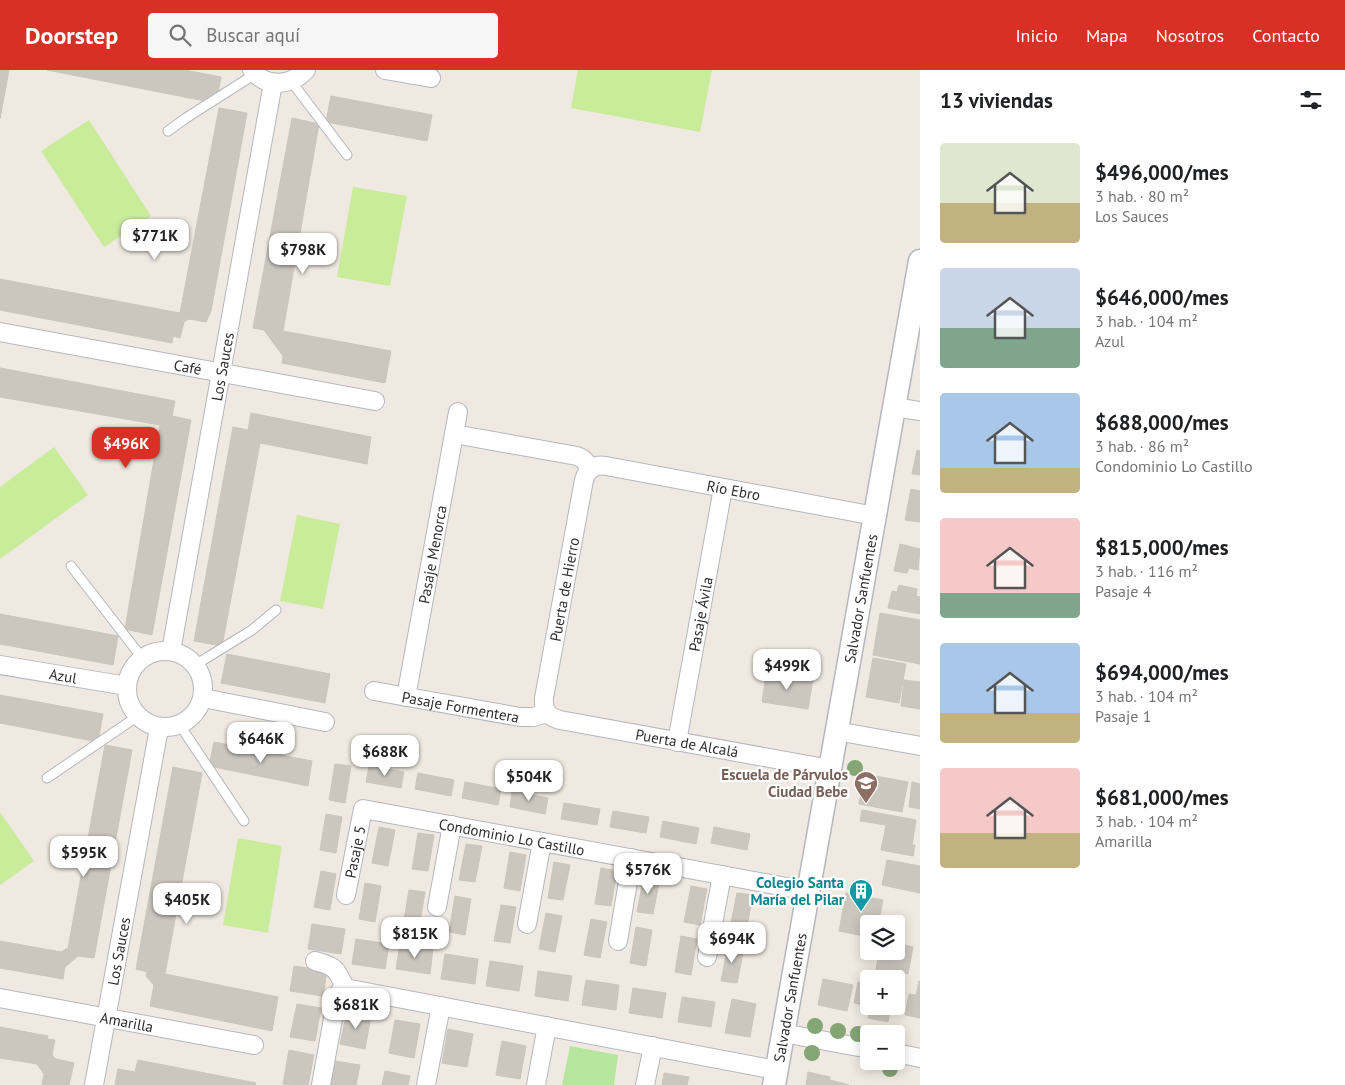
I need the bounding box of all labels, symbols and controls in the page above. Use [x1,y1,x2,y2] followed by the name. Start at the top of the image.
[148,13,498,58] search box
[25,20,118,51] text: Doorstep
[166,21,194,49] icon: search
[206,23,300,47] text: Buscar aquí
[1015,24,1058,47] text: Inicio
[1086,24,1128,47] text: Mapa
[1156,24,1224,47] text: Nosotros
[1252,24,1320,47] text: Contacto
[1297,86,1325,114] icon: filters
[940,87,1053,114] text: 13 viviendas
[1095,159,1229,186] text: $496,000/mes
[980,163,1040,223] icon: home
[1095,186,1189,206] text: 3 hab. · 80 m²
[1095,206,1169,226] text: Los Sauces
[120,218,190,261] pin: $771K
[132,225,178,245] text: $771K
[268,232,338,275] pin: $798K
[280,239,326,259] text: $798K
[1095,284,1229,311] text: $646,000/mes
[980,288,1040,348] icon: home
[1095,311,1198,331] text: 3 hab. · 104 m²
[207,331,238,402] street label: Los Sauces
[1095,331,1124,351] text: Azul
[172,355,203,378] street label: Café
[1095,409,1229,436] text: $688,000/mes
[980,413,1040,473] icon: home
[91,426,161,469] pin: $496K
[103,433,149,453] text: $496K
[1095,436,1189,456] text: 3 hab. · 86 m²
[1095,456,1253,476] text: Condominio Lo Castillo
[705,475,762,504] street label: Río Ebro
[414,504,450,605] street label: Pasaje Menorca
[839,532,881,665] street label: Salvador Sanfuentes
[1095,534,1229,561] text: $815,000/mes
[545,536,583,643] street label: Puerta de Hierro
[980,538,1040,598] icon: home
[1095,561,1198,581] text: 3 hab. · 116 m²
[684,575,716,653] street label: Pasaje Ávila
[1095,581,1151,601] text: Pasaje 4
[752,648,822,691] pin: $499K
[764,655,810,675] text: $499K
[1095,659,1229,686] text: $694,000/mes
[980,663,1040,723] icon: home
[48,664,79,687] street label: Azul
[1095,686,1198,706] text: 3 hab. · 104 m²
[400,687,521,726] street label: Pasaje Formentera
[1095,706,1151,726] text: Pasaje 1
[226,722,296,764] pin: $646K
[634,725,740,761] street label: Puerta de Alcalá
[238,728,284,748] text: $646K
[350,734,420,777] pin: $688K
[362,741,408,761] text: $688K
[494,760,564,802] pin: $504K
[721,765,848,801] place label: Escuela de Párvulos Ciudad Bebe
[506,766,552,786] text: $504K
[853,770,879,804] school or university icon: Escuela de Párvulos Ciudad Bebe
[1095,784,1229,811] text: $681,000/mes
[980,788,1040,848] icon: home
[1095,811,1198,831] text: 3 hab. · 104 m²
[437,814,586,859] street label: Condominio Lo Castillo
[340,824,369,880] street label: Pasaje 5
[1095,831,1152,851] text: Amarilla
[49,836,119,878] pin: $595K
[61,842,107,862] text: $595K
[613,852,683,895] pin: $576K
[625,859,671,879] text: $576K
[750,873,845,909] place label: Colegio Santa María del Pilar
[848,878,874,912] building icon: Colegio Santa María del Pilar
[152,882,222,925] pin: $405K
[164,889,210,909] text: $405K
[103,915,134,987] street label: Los Sauces
[860,915,905,1070] map controls
[860,915,905,960] button: layers
[380,916,450,959] pin: $815K
[697,922,767,964] pin: $694K
[392,923,438,943] text: $815K
[709,928,755,948] text: $694K
[769,931,810,1064] street label: Salvador Sanfuentes
[860,970,905,1015] button: +
[321,988,391,1030] pin: $681K
[333,994,379,1014] text: $681K
[99,1007,155,1036] street label: Amarilla
[860,1025,905,1070] button: −

